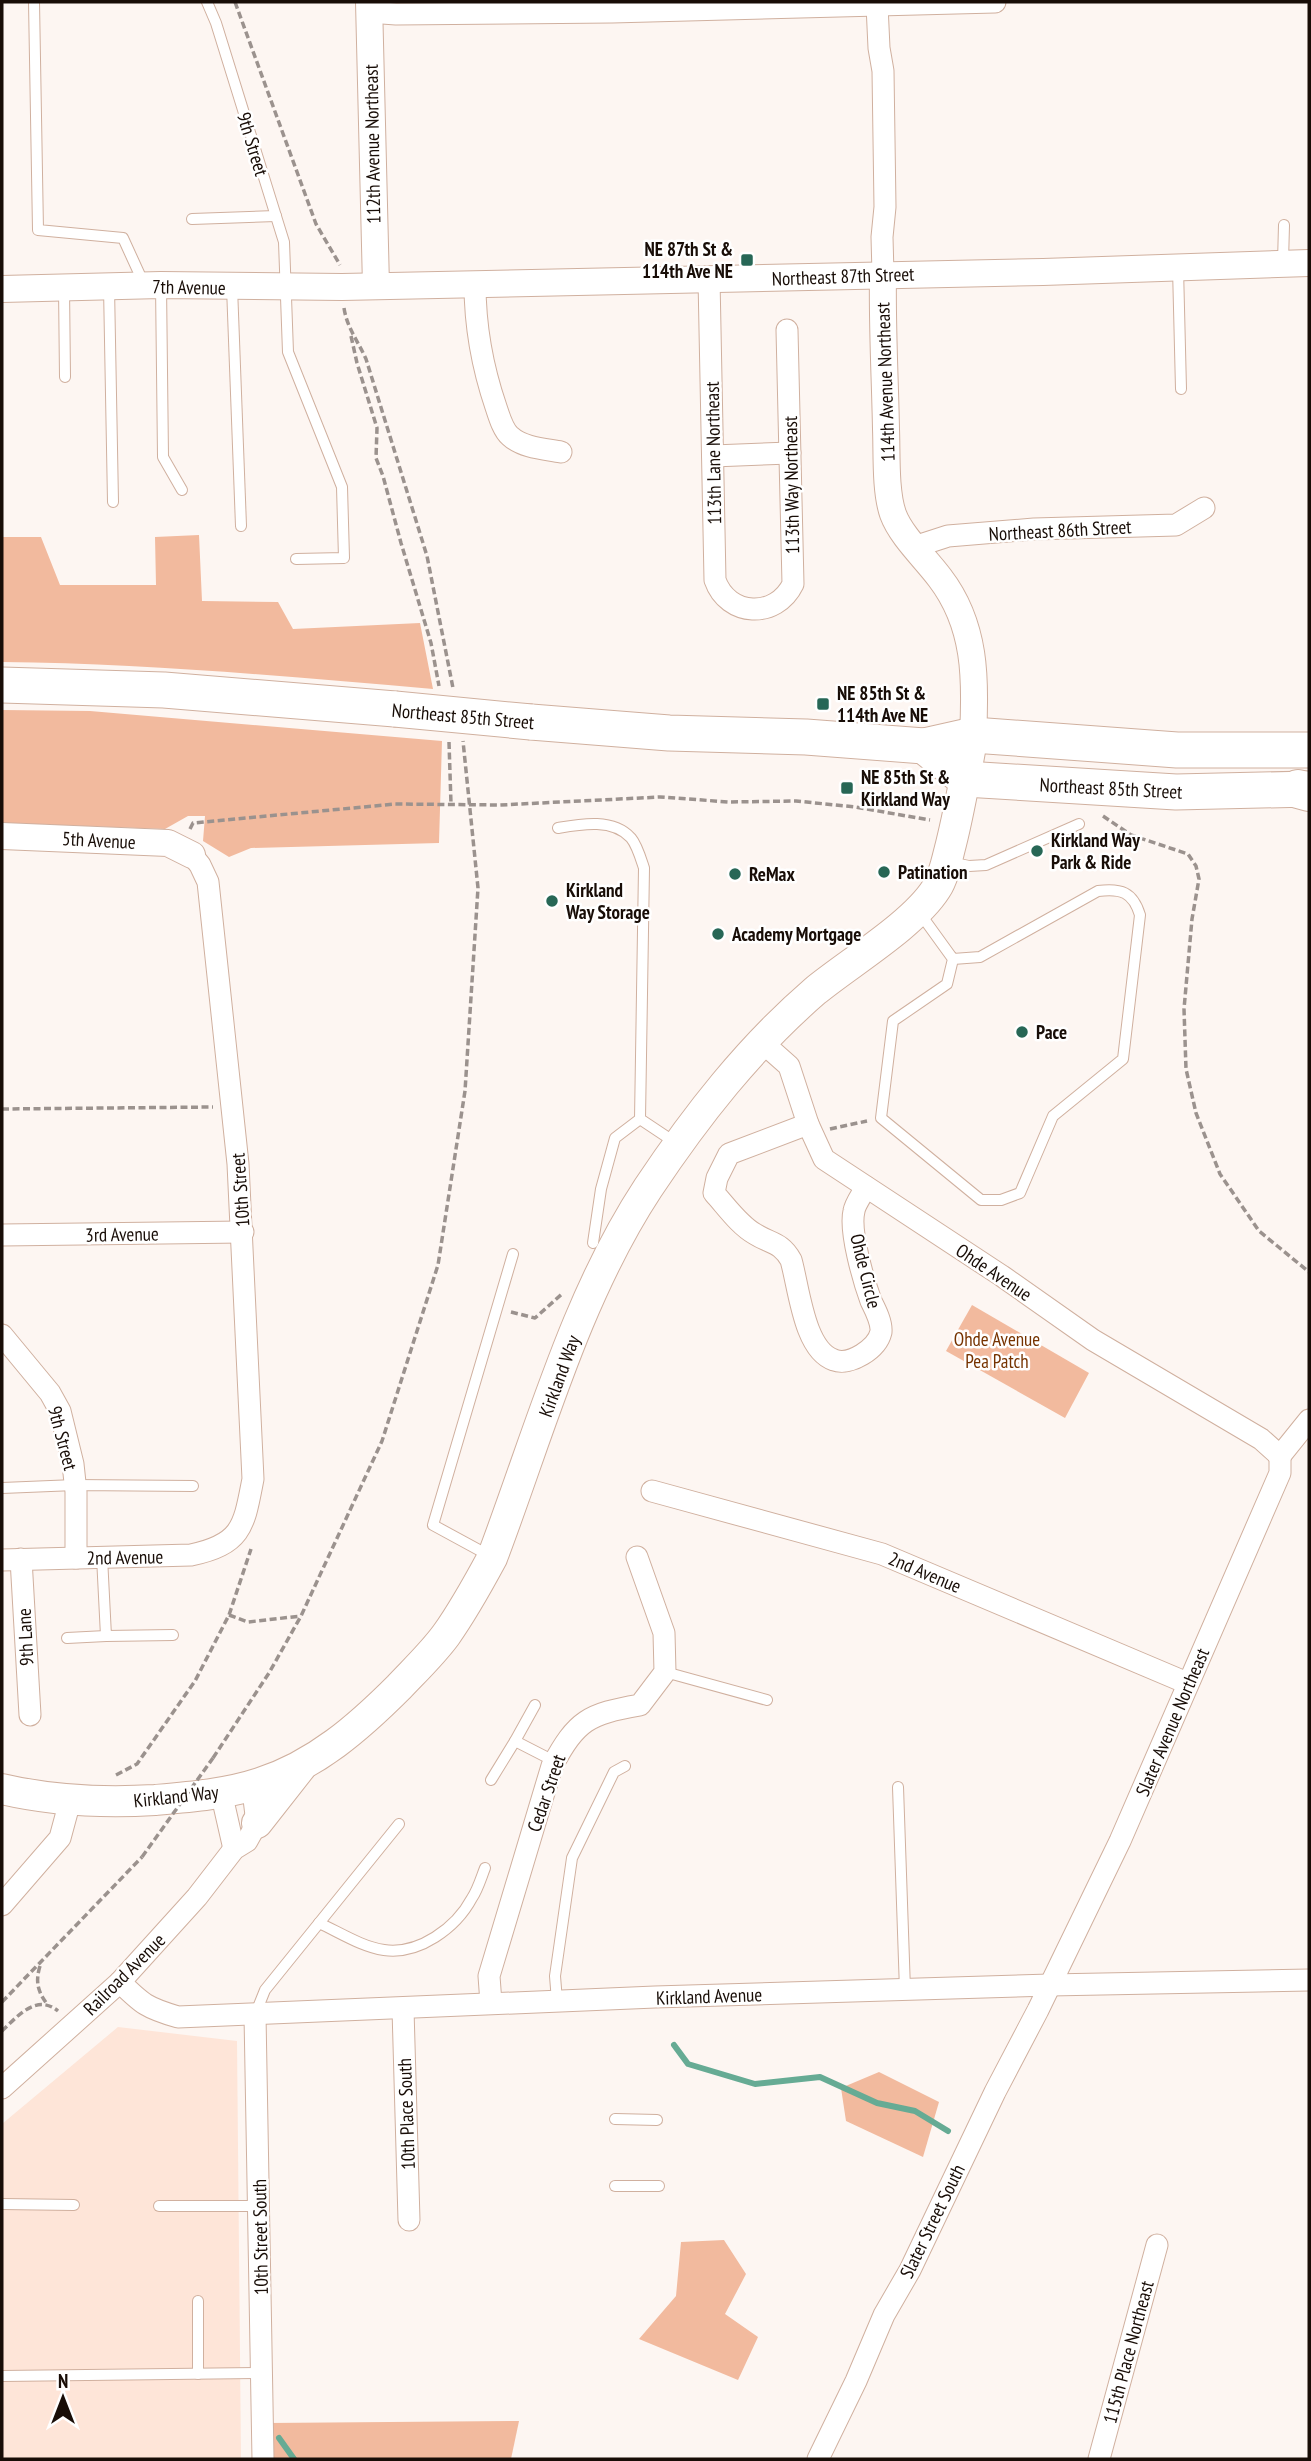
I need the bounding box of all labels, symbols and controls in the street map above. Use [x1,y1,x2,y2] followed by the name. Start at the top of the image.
[359,63,385,224] street label: 112th Avenue Northeast
[232,109,274,180] street label: 9th Street
[642,237,733,283] place label: NE 87th St & 114th Ave NE
[739,252,755,268] marker: NE 87th St & 114th Ave NE
[771,261,915,290] street label: Northeast 87th Street
[152,274,226,300] street label: 7th Avenue
[870,301,900,462] street label: 114th Avenue Northeast
[700,380,726,525] street label: 113th Lane Northeast
[778,415,804,554] street label: 113th Way Northeast
[988,514,1133,546] street label: Northeast 86th Street
[837,681,928,727] place label: NE 85th St & 114th Ave NE
[815,696,831,712] marker: NE 85th St & 114th Ave NE
[391,698,536,734] street label: Northeast 85th Street
[861,765,950,811] place label: NE 85th St & Kirkland Way
[1039,772,1184,804] street label: Northeast 85th Street
[839,780,855,796] marker: NE 85th St & Kirkland Way
[62,826,137,854] street label: 5th Avenue
[1051,828,1140,874] place label: Kirkland Way Park & Ride
[1029,843,1045,859] marker: Kirkland Way Park & Ride
[898,860,967,884] place label: Patination
[749,862,795,886] place label: ReMax
[876,864,892,880] marker: Patination
[727,866,743,882] marker: ReMax
[565,878,650,924] place label: Kirkland Way Storage
[544,893,560,909] marker: Kirkland Way Storage
[731,922,861,946] place label: Academy Mortgage
[710,926,726,942] marker: Academy Mortgage
[1036,1020,1067,1044] place label: Pace
[1014,1024,1030,1040] marker: Pace
[225,1151,255,1228] street label: 10th Street
[85,1221,159,1247] street label: 3rd Avenue
[845,1231,887,1311] street label: Ohde Circle
[951,1238,1037,1306] street label: Ohde Avenue
[954,1327,1040,1373] park label: Ohde Avenue Pea Patch
[533,1331,585,1420] street label: Kirkland Way
[43,1403,83,1473] street label: 9th Street
[86,1544,164,1570] street label: 2nd Avenue
[885,1546,965,1598] street label: 2nd Avenue
[12,1607,38,1666] street label: 9th Lane
[1130,1644,1214,1800] street label: Slater Avenue Northeast
[522,1750,571,1835] street label: Cedar Street
[132,1780,220,1812] street label: Kirkland Way
[78,1928,170,2020] street label: Railroad Avenue
[655,1982,763,2010] street label: Kirkland Avenue
[392,2058,420,2170] street label: 10th Place South
[894,2160,970,2282] street label: Slater Street South
[247,2179,273,2295] street label: 10th Street South
[1097,2277,1159,2426] street label: 115th Place Northeast
[28,2363,98,2433] north arrow
[58,2369,68,2393] text: N

